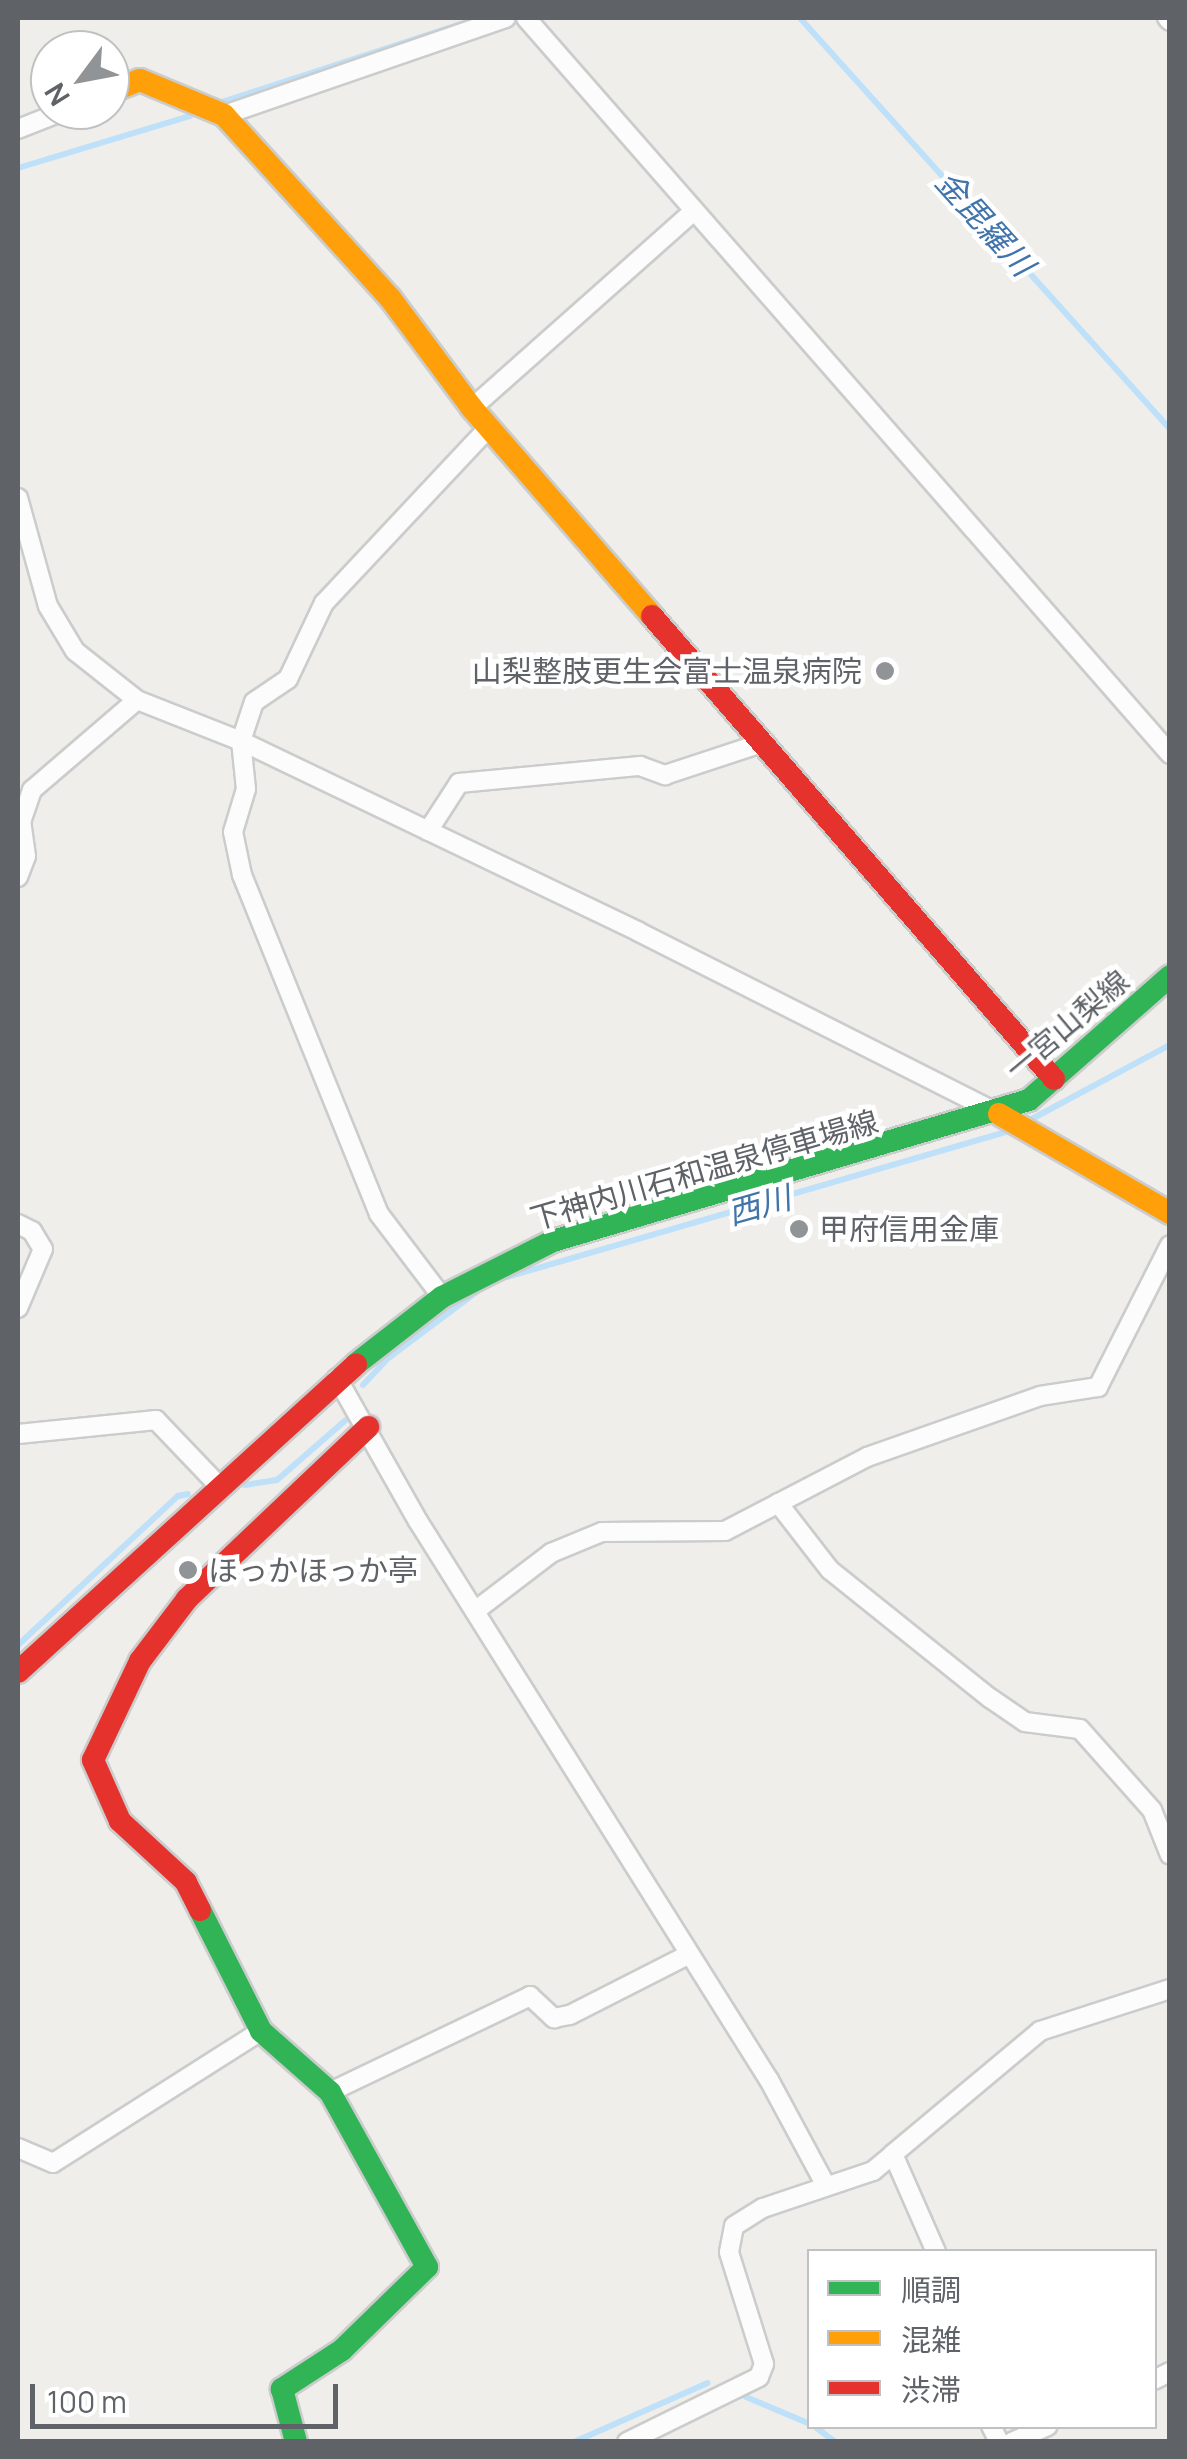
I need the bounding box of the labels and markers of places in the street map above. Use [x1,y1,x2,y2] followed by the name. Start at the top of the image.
[472,653,862,689] place label: 山梨整肢更生会富士温泉病院
[872,658,898,684] marker: 山梨整肢更生会富士温泉病院
[819,1211,999,1247] place label: 甲府信用金庫
[788,1218,810,1240] marker: 甲府信用金庫
[208,1552,418,1588] place label: ほっかほっか亭
[177,1559,199,1581] marker: ほっかほっか亭

